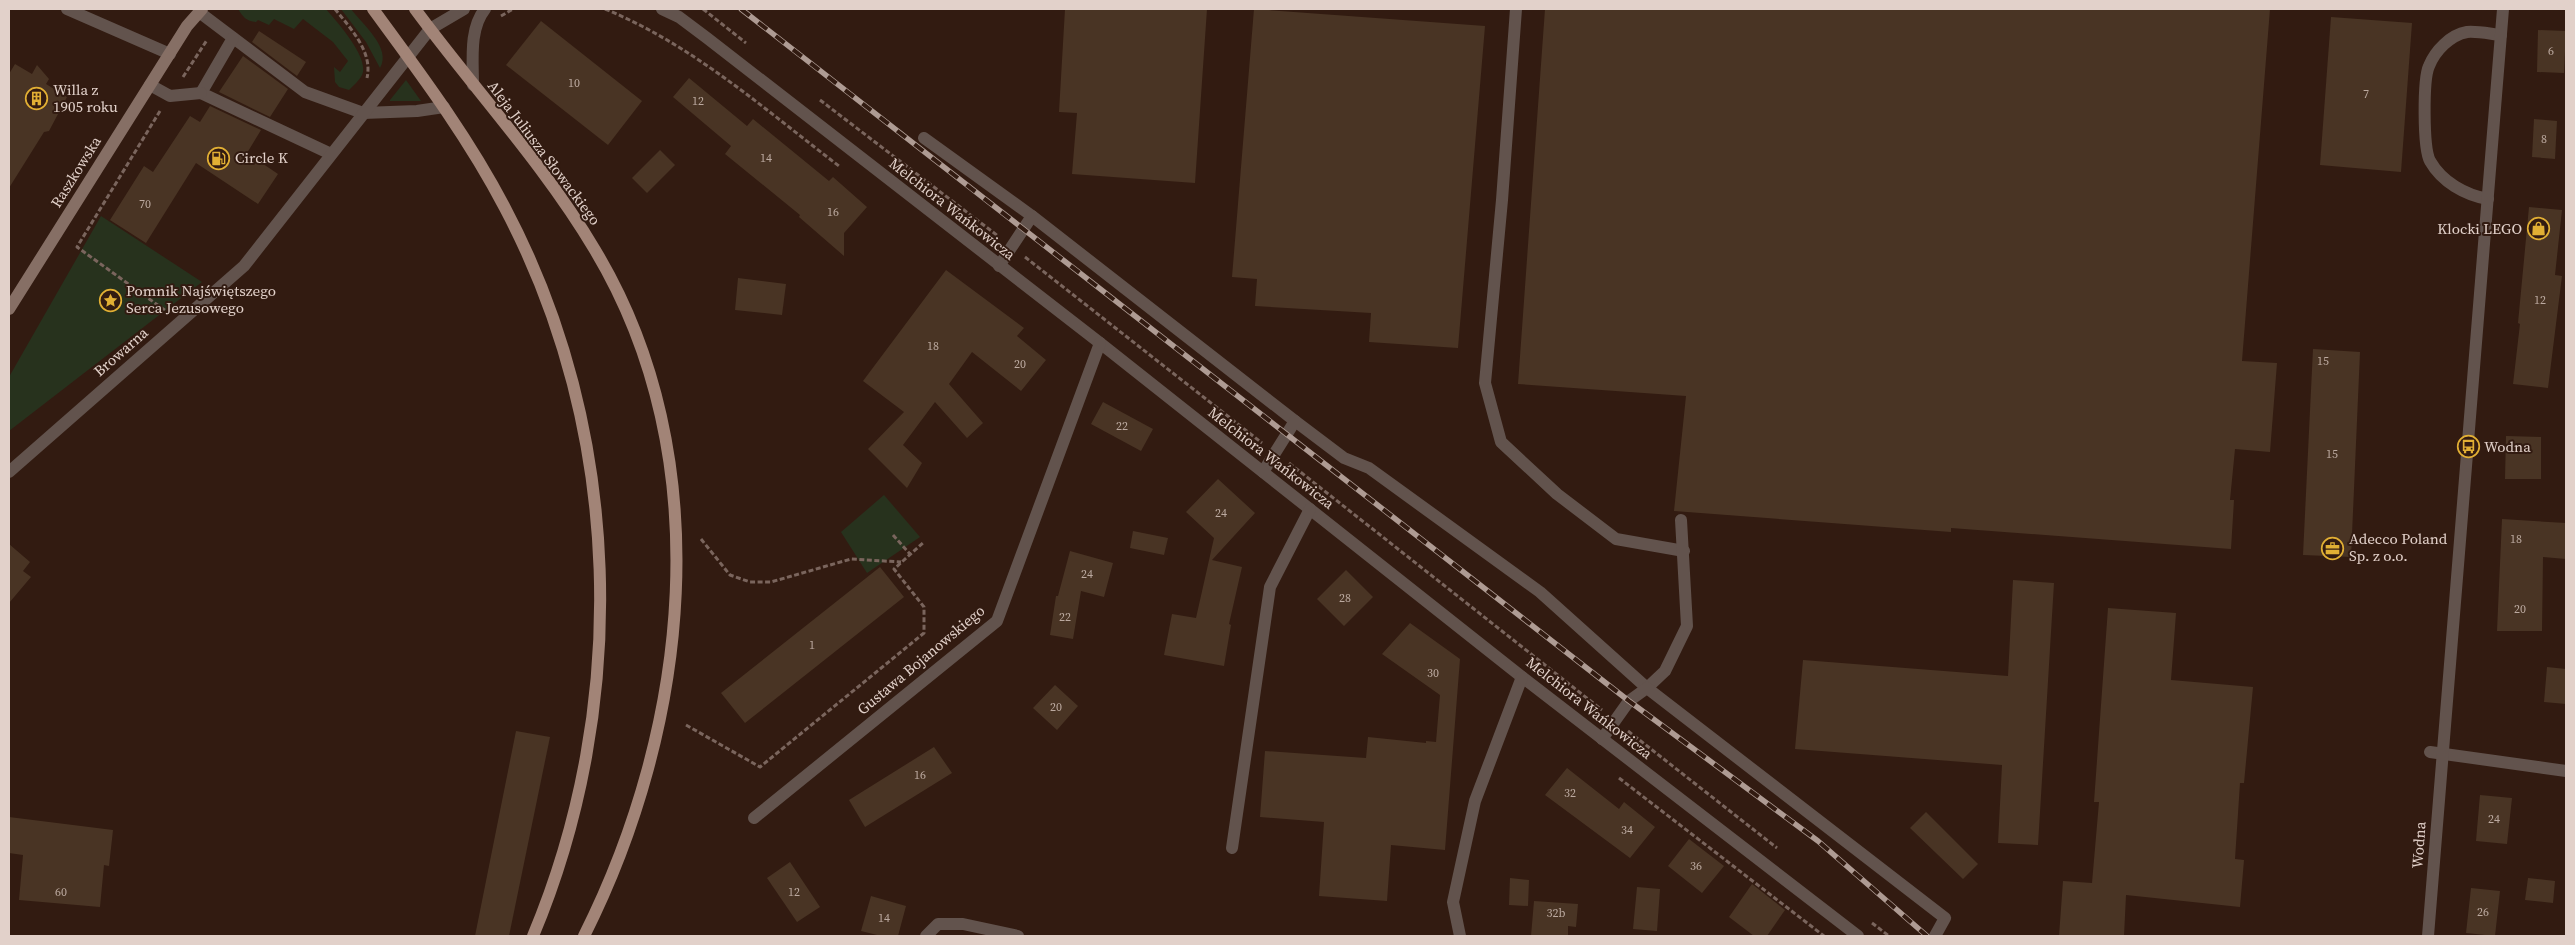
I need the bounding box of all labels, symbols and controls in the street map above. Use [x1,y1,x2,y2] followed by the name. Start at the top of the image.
[2548,43,2554,59] house number: 6
[568,75,580,91] house number: 10
[483,76,606,229] street label: Aleja Juliusza Słowackiego
[53,79,118,117] place label: Willa z 1905 roku
[2363,86,2369,102] house number: 7
[25,87,49,111] building icon: Willa z 1905 roku
[692,93,704,109] house number: 12
[2541,131,2547,147] house number: 8
[45,132,106,211] street label: Raszkowska
[207,146,231,170] fuel station icon: Circle K
[235,147,288,168] place label: Circle K
[760,150,772,166] house number: 14
[885,153,1020,265] street label: Melchiora Wańkowicza
[139,196,151,212] house number: 70
[827,204,839,220] house number: 16
[2526,217,2550,241] shop icon: Klocki LEGO
[2437,218,2522,239] place label: Klocki LEGO
[126,280,276,318] place label: Pomnik Najświętszego Serca Jezusowego
[98,288,122,312] place icon: Pomnik Najświętszego Serca Jezusowego
[2534,292,2546,308] house number: 12
[89,322,153,381] street label: Browarna
[927,338,939,354] house number: 18
[2317,353,2329,369] house number: 15
[1014,356,1026,372] house number: 20
[1204,402,1339,514] street label: Melchiora Wańkowicza
[1116,418,1128,434] house number: 22
[2456,435,2480,459] bus stop icon: Wodna
[2484,436,2531,457] place label: Wodna
[2326,446,2338,462] house number: 15
[1215,505,1227,521] house number: 24
[2349,528,2448,566] place label: Adecco Poland Sp. z o.o.
[2510,531,2522,547] house number: 18
[2321,536,2345,560] office icon: Adecco Poland Sp. z o.o.
[1081,566,1093,582] house number: 24
[1339,590,1351,606] house number: 28
[852,600,989,719] street label: Gustawa Bojanowskiego
[2514,601,2526,617] house number: 20
[1059,609,1071,625] house number: 22
[809,637,815,653] house number: 1
[1522,652,1657,764] street label: Melchiora Wańkowicza
[1427,665,1439,681] house number: 30
[1050,699,1062,715] house number: 20
[914,767,926,783] house number: 16
[1564,785,1576,801] house number: 32
[2488,811,2500,827] house number: 24
[2406,821,2431,869] street label: Wodna
[1621,822,1633,838] house number: 34
[1690,858,1702,874] house number: 36
[55,884,67,900] house number: 60
[788,884,800,900] house number: 12
[2477,904,2489,920] house number: 26
[1547,905,1566,921] house number: 32b
[878,910,890,926] house number: 14

